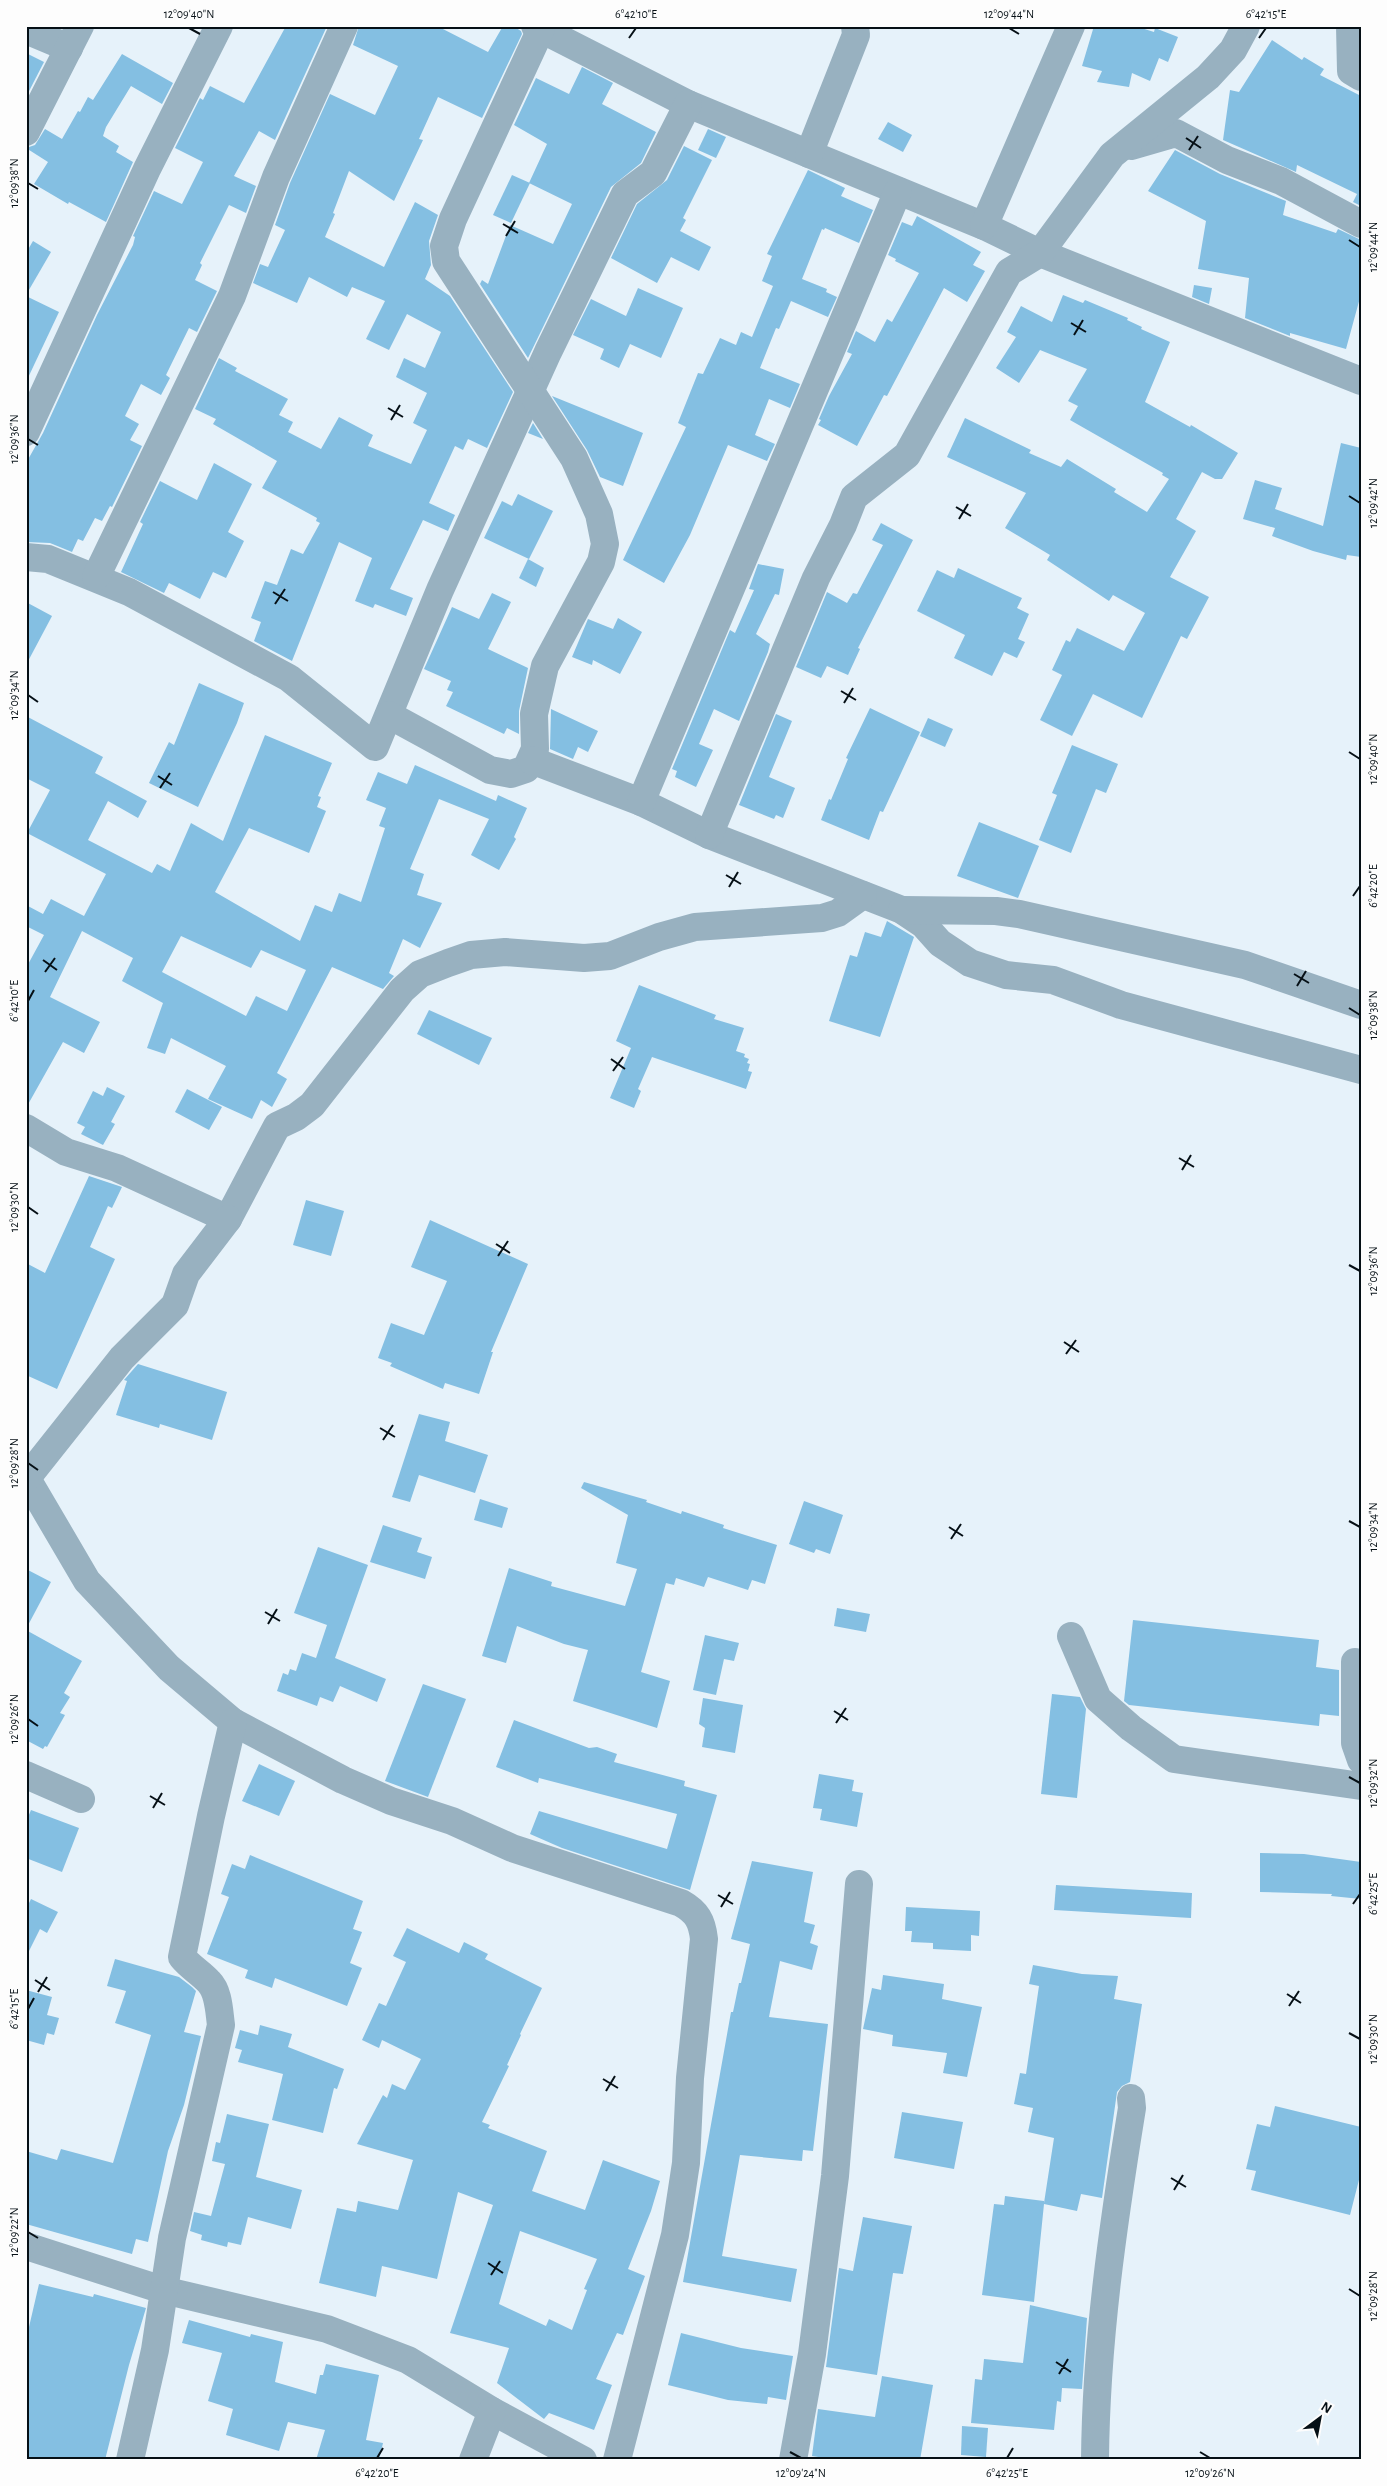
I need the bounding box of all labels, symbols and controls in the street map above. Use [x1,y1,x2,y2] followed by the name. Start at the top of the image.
[164,8,214,20] text: 12°09'40"N
[615,8,657,20] text: 6°42'10"E
[984,8,1034,20] text: 12°09'44"N
[1246,8,1287,20] text: 6°42'15"E
[8,158,20,208] text: 12°09'38"N
[1367,222,1379,272] text: 12°09'44"N
[8,414,20,464] text: 12°09'36"N
[1367,478,1379,528] text: 12°09'42"N
[8,670,20,720] text: 12°09'34"N
[1367,734,1379,784] text: 12°09'40"N
[1367,864,1379,908] text: 6°42'20"E
[8,980,20,1022] text: 6°42'10"E
[1367,990,1379,1040] text: 12°09'38"N
[8,1182,20,1232] text: 12°09'30"N
[1367,1246,1379,1296] text: 12°09'36"N
[8,1438,20,1488] text: 12°09'28"N
[1367,1502,1379,1552] text: 12°09'34"N
[8,1694,20,1744] text: 12°09'26"N
[1367,1758,1379,1808] text: 12°09'32"N
[1367,1873,1379,1915] text: 6°42'25"E
[8,1988,20,2029] text: 6°42'15"E
[1367,2014,1379,2064] text: 12°09'30"N
[8,2207,20,2257] text: 12°09'22"N
[1367,2271,1379,2321] text: 12°09'28"N
[1294,2394,1344,2444] north arrow
[1319,2399,1334,2416] text: N
[355,2467,399,2479] text: 6°42'20"E
[776,2467,826,2479] text: 12°09'24"N
[986,2467,1028,2479] text: 6°42'25"E
[1185,2467,1235,2479] text: 12°09'26"N

